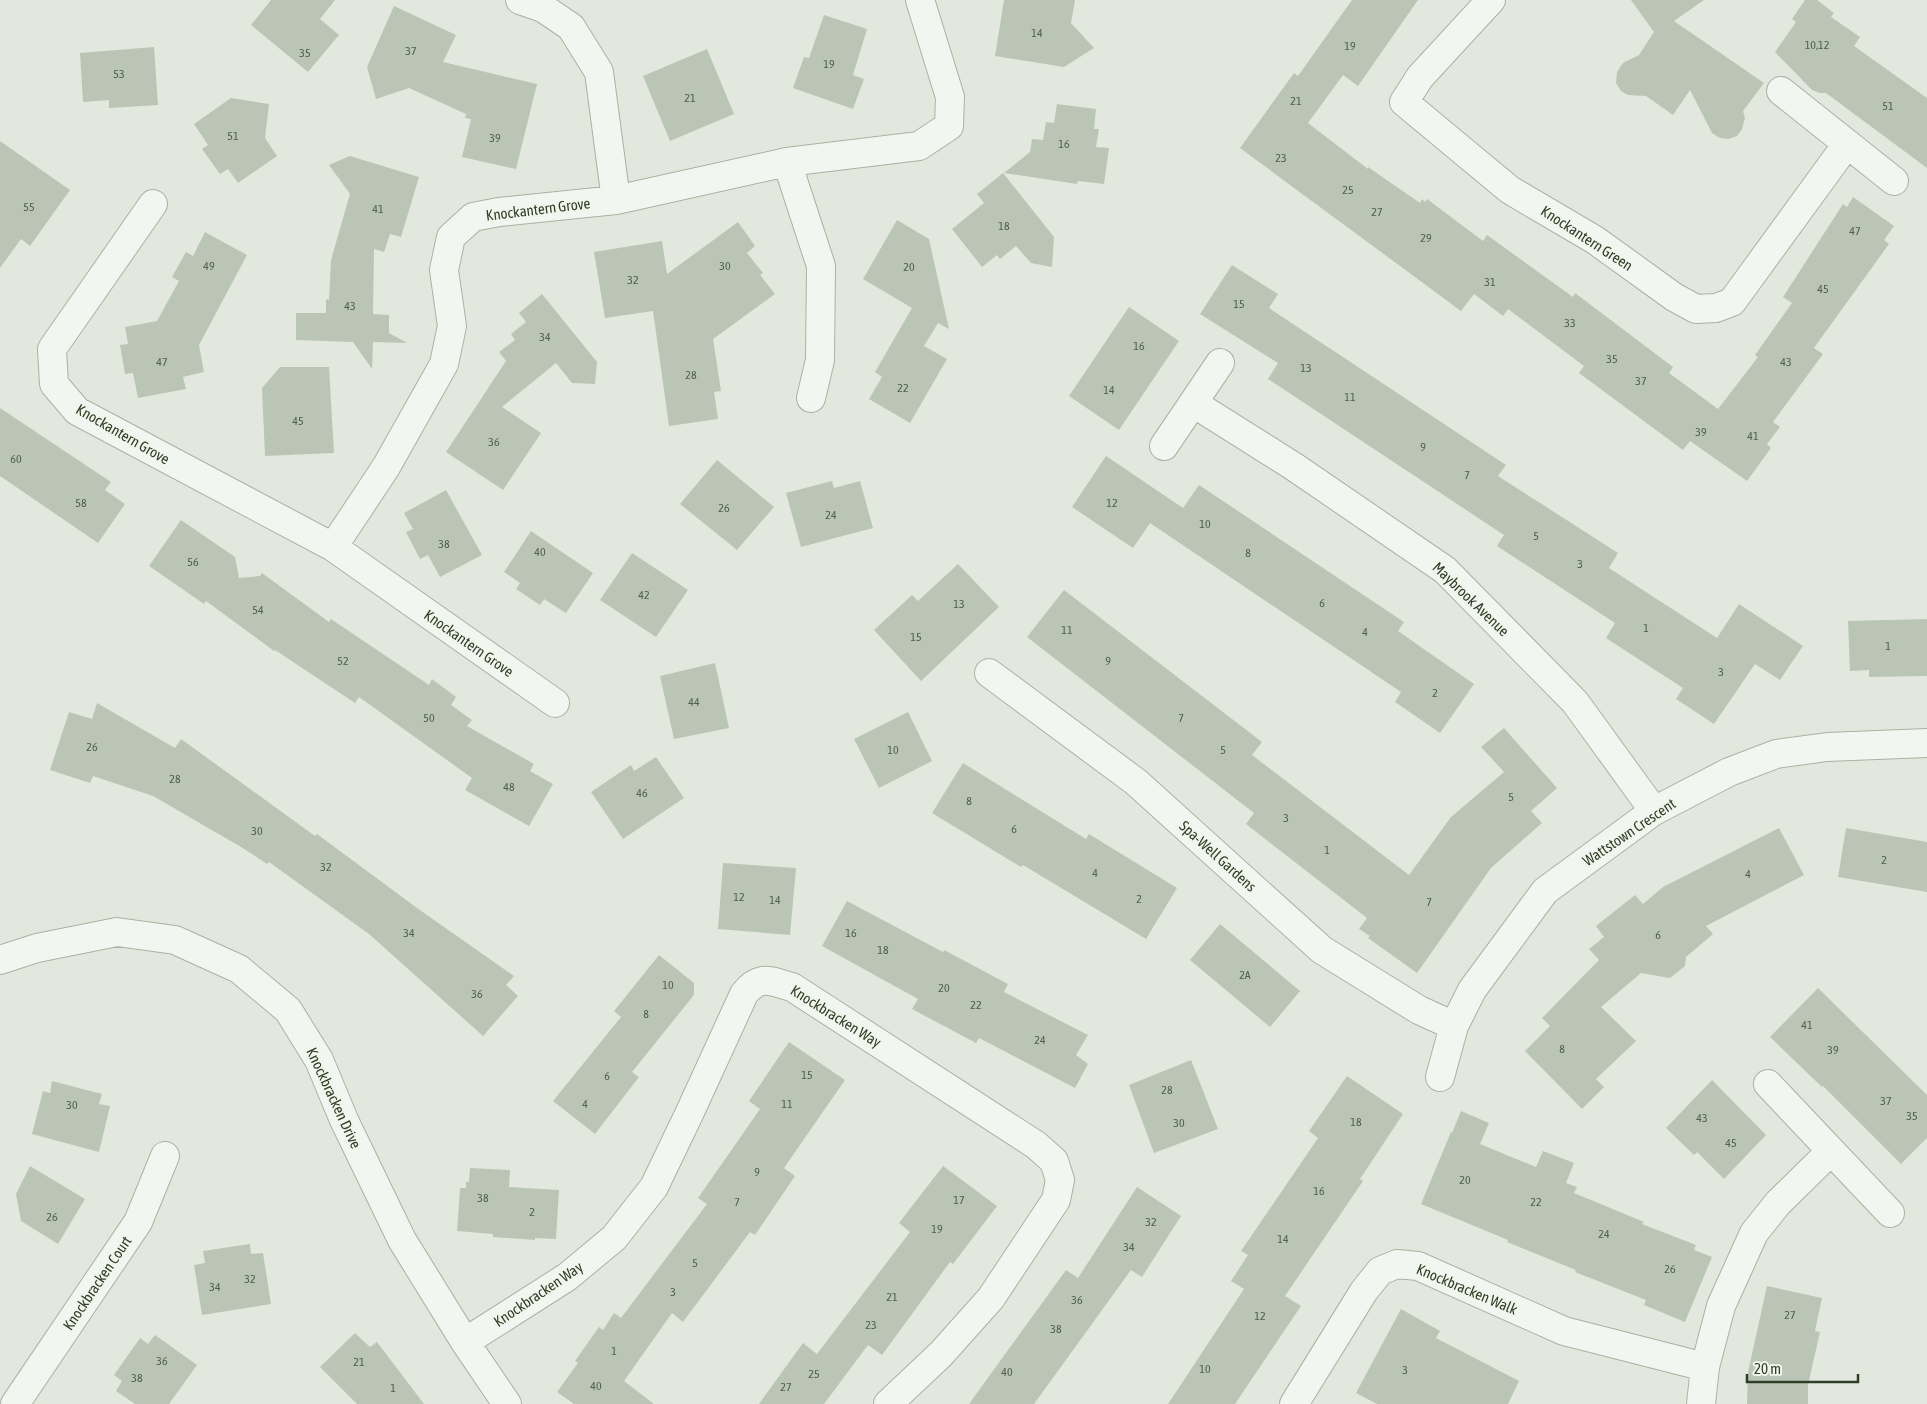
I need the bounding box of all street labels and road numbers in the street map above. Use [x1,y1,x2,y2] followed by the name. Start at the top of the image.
[485,194,591,224] street label: Knockantern Grove
[1538,202,1636,274] street label: Knockantern Green
[73,400,173,468] street label: Knockantern Grove
[1429,558,1513,640] street label: Maybrook Avenue
[421,606,517,680] street label: Knockantern Grove
[1580,795,1678,869] street label: Wattstown Crescent
[1176,817,1260,895] street label: Spa-Well Gardens
[788,981,884,1051] street label: Knockbracken Way
[303,1045,365,1151] street label: Knockbracken Drive
[59,1233,135,1333] street label: Knockbracken Court
[490,1258,586,1330] street label: Knockbracken Way
[1414,1260,1520,1318] street label: Knockbracken Walk

